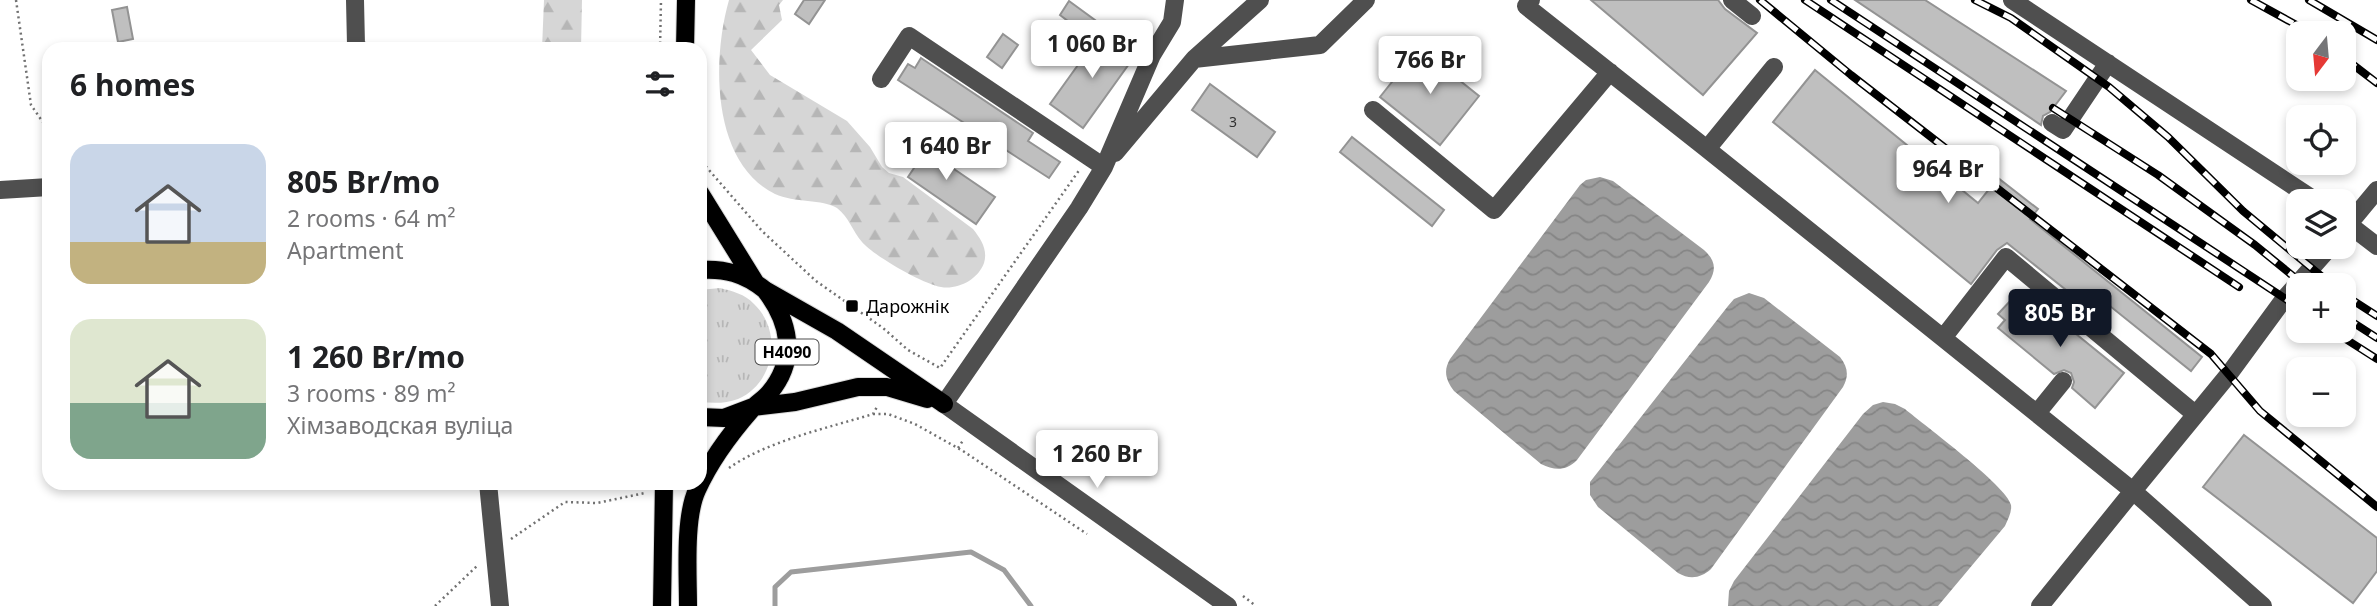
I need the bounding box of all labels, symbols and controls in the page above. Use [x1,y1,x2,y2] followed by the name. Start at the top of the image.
[1020,20,1164,80] pin: 1 060 Br
[2286,21,2356,91] north arrow
[2286,21,2356,427] map controls
[1047,27,1137,59] text: 1 060 Br
[1373,36,1487,96] pin: 766 Br
[1394,43,1466,75] text: 766 Br
[70,64,195,105] text: 6 homes
[641,65,679,103] icon: filters
[2286,105,2356,175] button: locate
[1229,112,1237,131] house number: 3
[874,122,1018,182] pin: 1 640 Br
[901,129,991,161] text: 1 640 Br
[1891,146,2005,205] pin: 964 Br
[1912,152,1984,184] text: 964 Br
[287,161,440,202] text: 805 Br/mo
[126,172,210,256] icon: home
[2286,189,2356,259] button: layers
[287,202,456,234] text: 2 rooms · 64 m²
[287,234,404,266] text: Apartment
[2286,273,2356,343] button: +
[2003,290,2117,349] pin: 805 Br
[866,294,950,318] place label: Дарожнік
[2024,296,2096,328] text: 805 Br
[844,298,860,314] marker: Дарожнік
[287,336,465,377] text: 1 260 Br/mo
[756,340,818,364] road number: Н4090
[126,347,210,431] icon: home
[2286,357,2356,427] button: −
[287,377,456,409] text: 3 rooms · 89 m²
[287,409,513,441] text: Хімзаводская вуліца
[1025,430,1169,490] pin: 1 260 Br
[1052,437,1142,469] text: 1 260 Br

